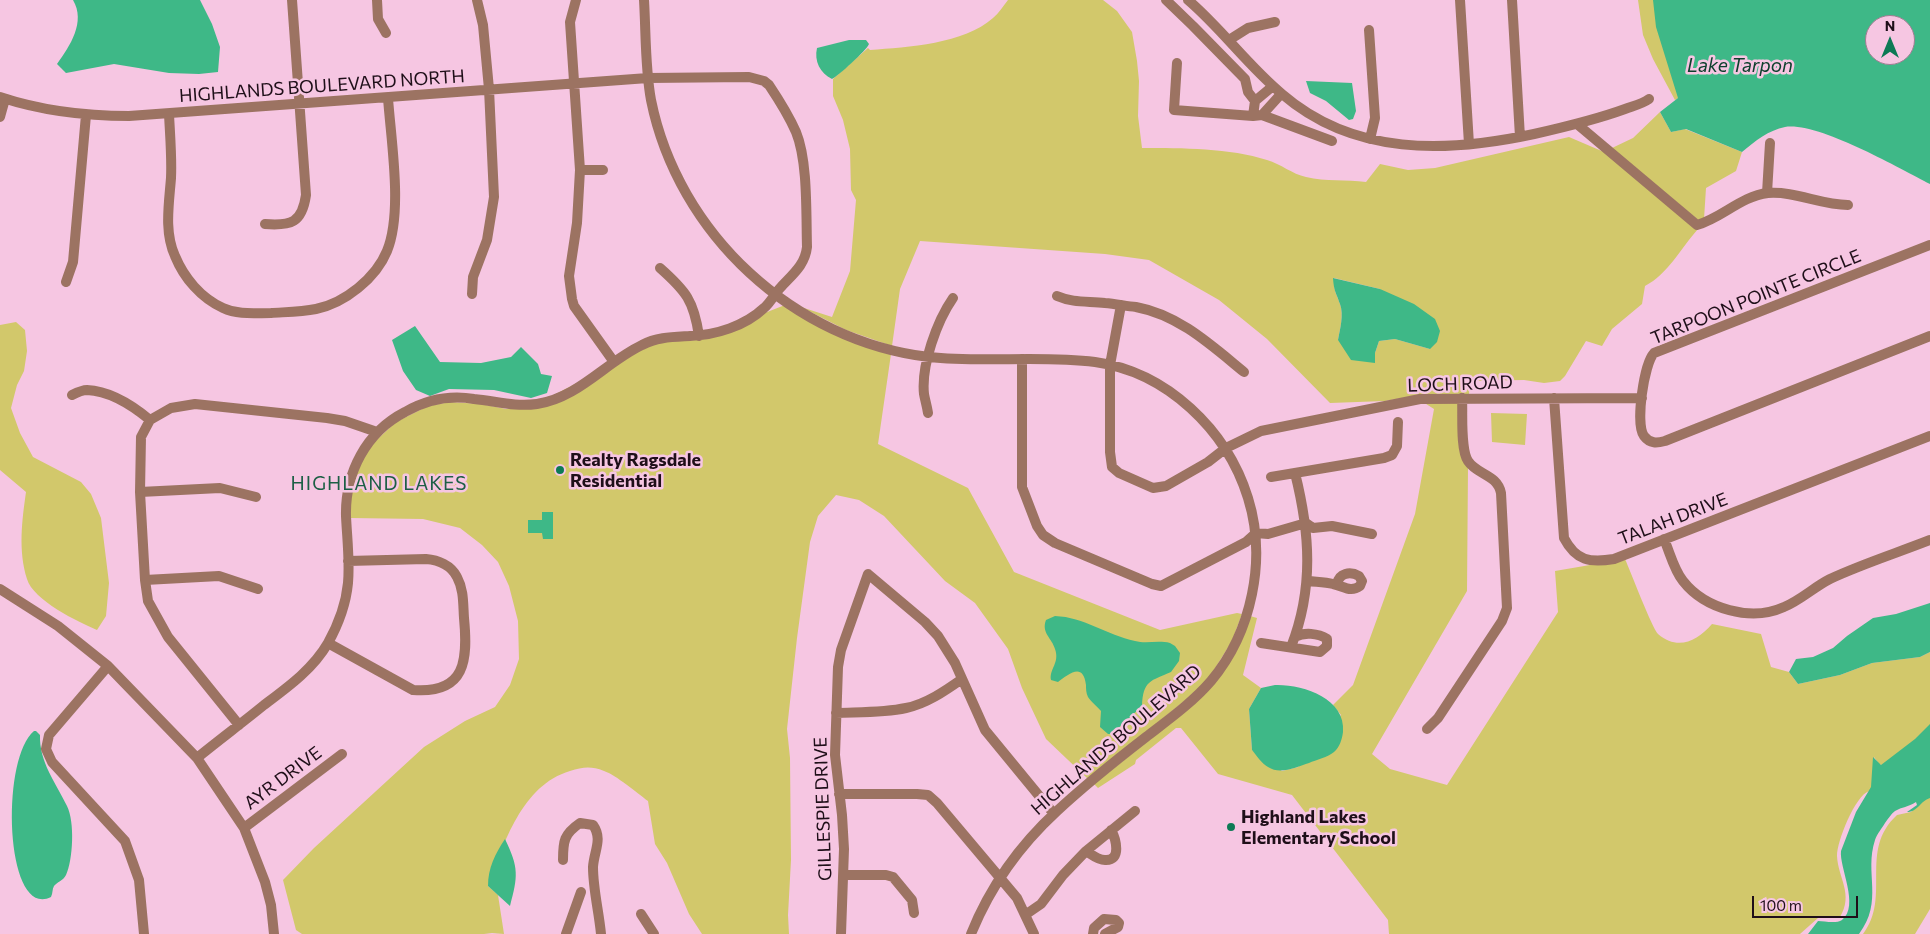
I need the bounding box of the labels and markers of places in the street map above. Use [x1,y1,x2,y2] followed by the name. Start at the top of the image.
[570,449,701,492] place label: Realty Ragsdale Residential
[554,464,566,476] marker: Realty Ragsdale Residential
[1241,806,1396,849] place label: Highland Lakes Elementary School
[1225,821,1237,833] marker: Highland Lakes Elementary School

